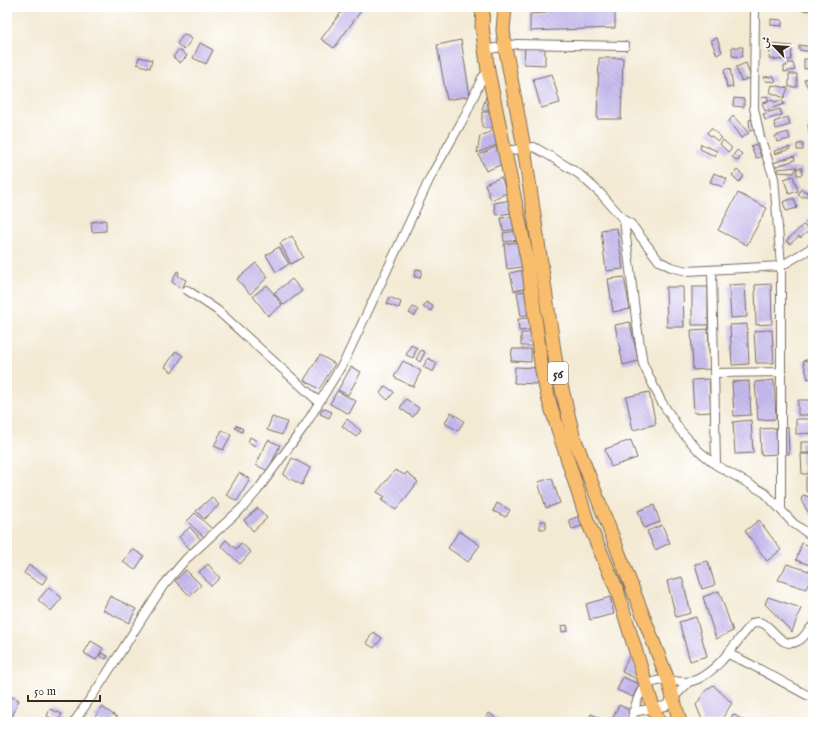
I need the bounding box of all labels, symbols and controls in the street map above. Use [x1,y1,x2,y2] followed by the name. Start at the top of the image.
[754,26,794,66] north arrow
[757,34,775,50] text: ش
[548,362,568,384] road number: 56
[28,677,100,703] scale bar
[34,684,56,699] text: 50 m

